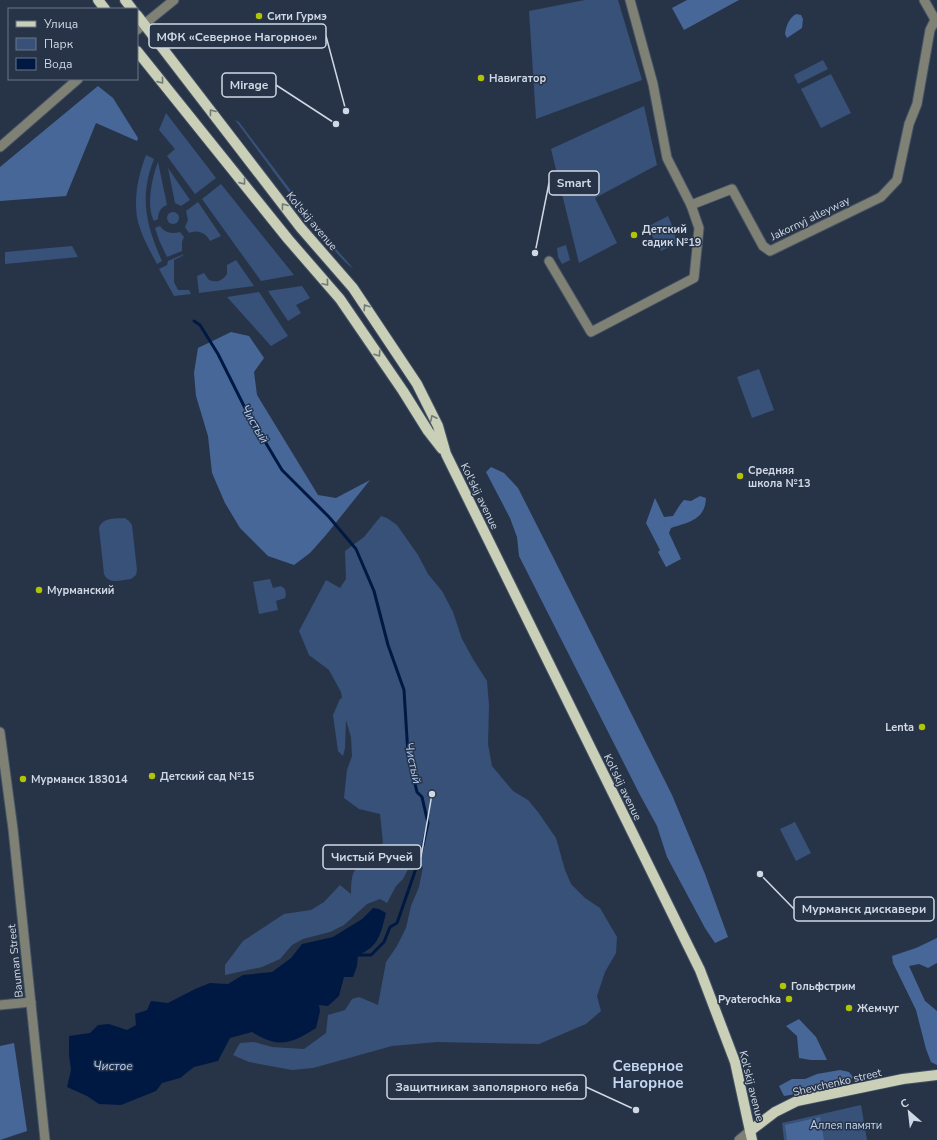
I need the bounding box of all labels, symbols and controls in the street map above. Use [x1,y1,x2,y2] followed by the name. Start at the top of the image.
[8,8,138,80] legend
[267,9,327,24] place label: Сити Гурмэ
[254,11,264,21] marker: Сити Гурмэ
[43,16,78,32] text: Улица
[149,24,326,48] callout: МФК «Северное Нагорное»
[156,29,318,45] text: МФК «Северное Нагорное»
[44,36,74,52] text: Парк
[44,56,72,72] text: Вода
[489,71,546,86] place label: Навигатор
[222,73,276,97] callout: Mirage
[476,73,486,83] marker: Навигатор
[157,76,164,83] one-way arrow
[230,77,269,93] text: Mirage
[210,110,217,117] one-way arrow
[549,171,599,195] callout: Smart
[557,175,592,191] text: Smart
[238,178,245,185] one-way arrow
[283,189,341,254] street label: Kol'skij avenue
[767,193,853,245] street label: Jakornyj alleyway
[282,204,289,211] one-way arrow
[642,222,702,250] place label: Детский садик №19
[629,230,639,240] marker: Детский садик №19
[321,278,328,285] one-way arrow
[363,304,371,311] one-way arrow
[373,350,380,357] one-way arrow
[238,402,272,446] water label: Чистый
[431,414,438,422] one-way arrow
[457,460,502,532] street label: Kol'skij avenue
[748,463,811,491] place label: Средняя школа №13
[735,471,745,481] marker: Средняя школа №13
[47,583,114,598] place label: Мурманский
[34,585,44,595] marker: Мурманский
[885,720,914,735] place label: Lenta
[917,722,927,732] marker: Lenta
[401,741,425,785] water label: Чистый
[600,751,645,823] street label: Kol'skij avenue
[160,769,255,784] place label: Детский сад №15
[147,771,157,781] marker: Детский сад №15
[31,772,128,787] place label: Мурманск 183014
[18,774,28,784] marker: Мурманск 183014
[323,845,421,869] callout: Чистый Ручей
[331,849,413,865] text: Чистый Ручей
[794,897,934,921] callout: Мурманск дискавери
[802,901,926,917] text: Мурманск дискавери
[4,923,27,998] street label: Bauman Street
[791,979,856,994] place label: Гольфстрим
[778,981,788,991] marker: Гольфстрим
[718,992,781,1007] place label: Pyaterochka
[784,994,794,1004] marker: Pyaterochka
[857,1001,899,1016] place label: Жемчуг
[844,1003,854,1013] marker: Жемчуг
[735,1049,768,1123] street label: Kol'skij avenue
[612,1056,684,1093] district label: Северное Нагорное
[93,1058,133,1074] water label: Чистое
[791,1065,883,1100] street label: Shevchenko street
[387,1075,586,1099] callout: Защитникам заполярного неба
[395,1079,579,1095] text: Защитникам заполярного неба
[889,1092,929,1132] north arrow
[898,1095,912,1112] text: С
[810,1118,882,1133] park label: Аллея памяти

